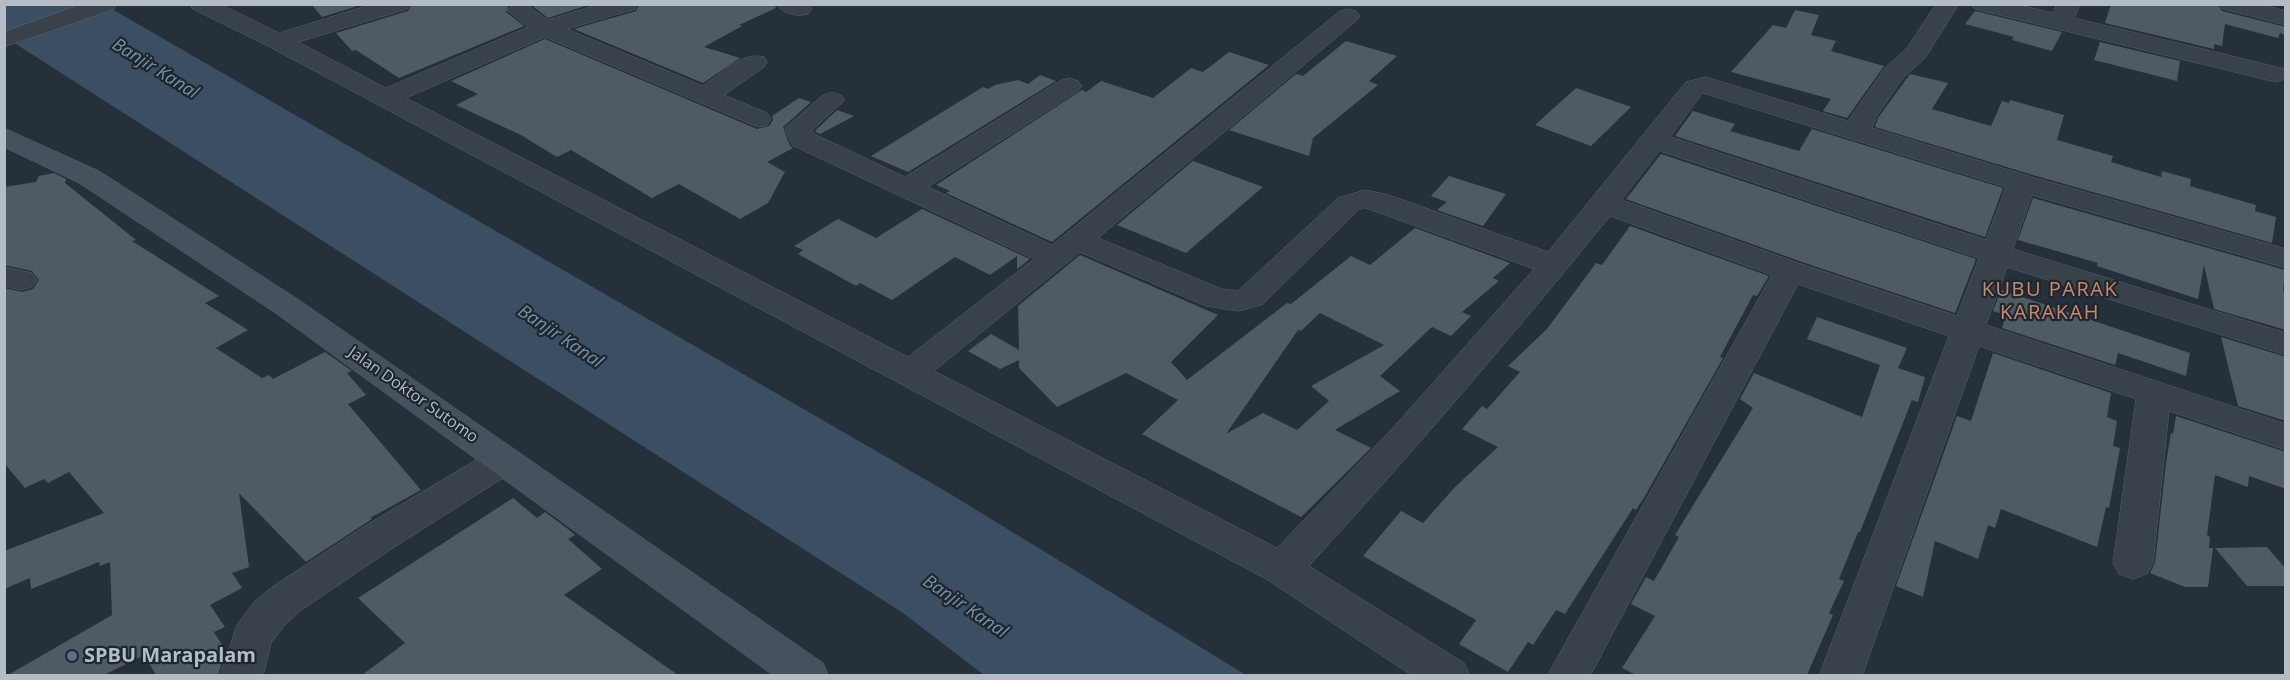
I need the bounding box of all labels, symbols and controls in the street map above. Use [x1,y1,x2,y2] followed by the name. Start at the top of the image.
[108,34,202,104] water label: Banjir Kanal
[1982,278,2118,325] district label: KUBU PARAK KARAKAH
[514,301,606,373] water label: Banjir Kanal
[344,343,482,447] street label: Jalan Doktor Sutomo
[919,571,1011,643] water label: Banjir Kanal
[84,644,256,668] place label: SPBU Marapalam
[65,649,79,663] marker: SPBU Marapalam

